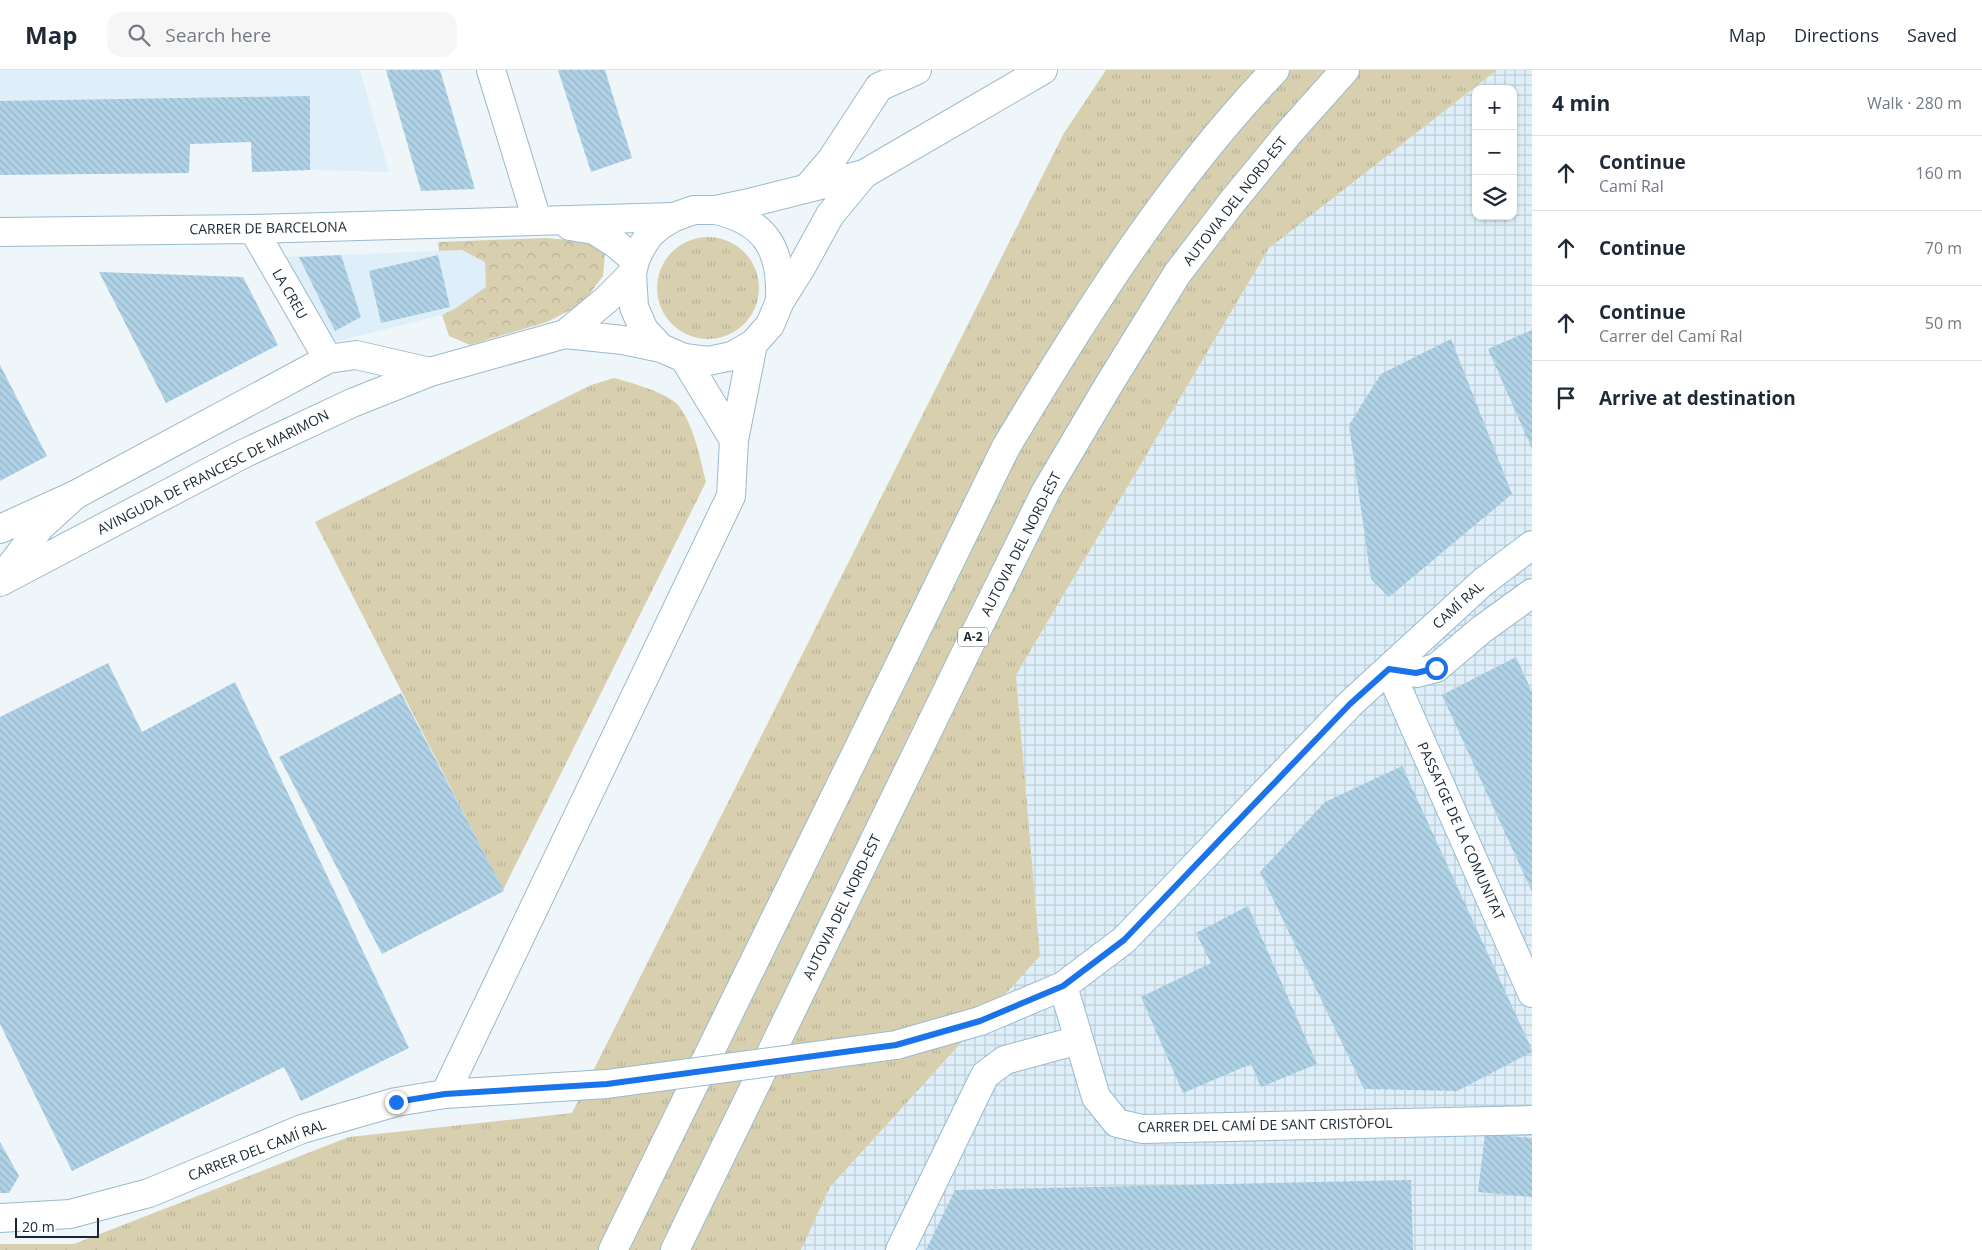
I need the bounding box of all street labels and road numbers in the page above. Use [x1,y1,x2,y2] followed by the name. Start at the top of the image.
[1178,132,1291,269] street label: AUTOVIA DEL NORD-EST
[189,217,347,238] street label: CARRER DE BARCELONA
[268,265,312,322] street label: LA CREU
[94,405,332,539] street label: AVINGUDA DE FRANCESC DE MARIMON
[976,468,1065,619] street label: AUTOVIA DEL NORD-EST
[1428,577,1487,633] street label: CAMÍ RAL
[958,628,988,646] road number: A-2
[1413,739,1510,923] street label: PASSATGE DE LA COMUNITAT
[798,831,885,982] street label: AUTOVIA DEL NORD-EST
[1137,1113,1393,1136] street label: CARRER DEL CAMÍ DE SANT CRISTÒFOL
[185,1114,329,1185] street label: CARRER DEL CAMÍ RAL

